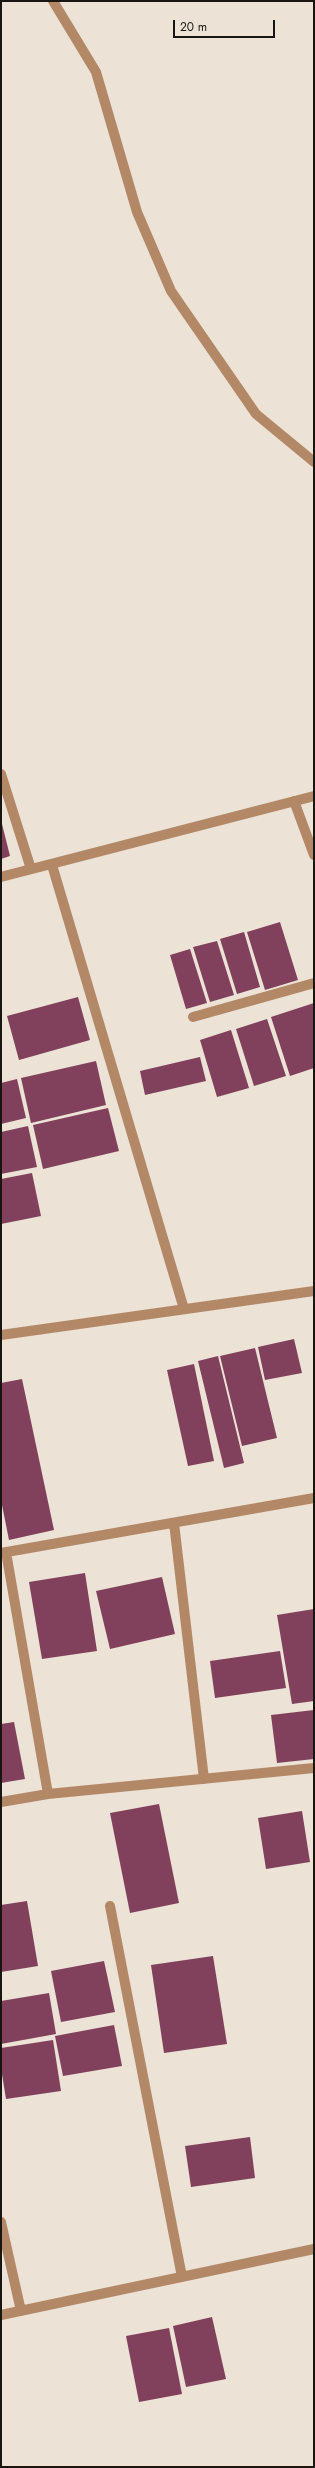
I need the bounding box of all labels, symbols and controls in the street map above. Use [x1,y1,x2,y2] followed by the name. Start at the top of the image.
[175,12,277,38] scale bar
[180,18,207,36] text: 20 m

